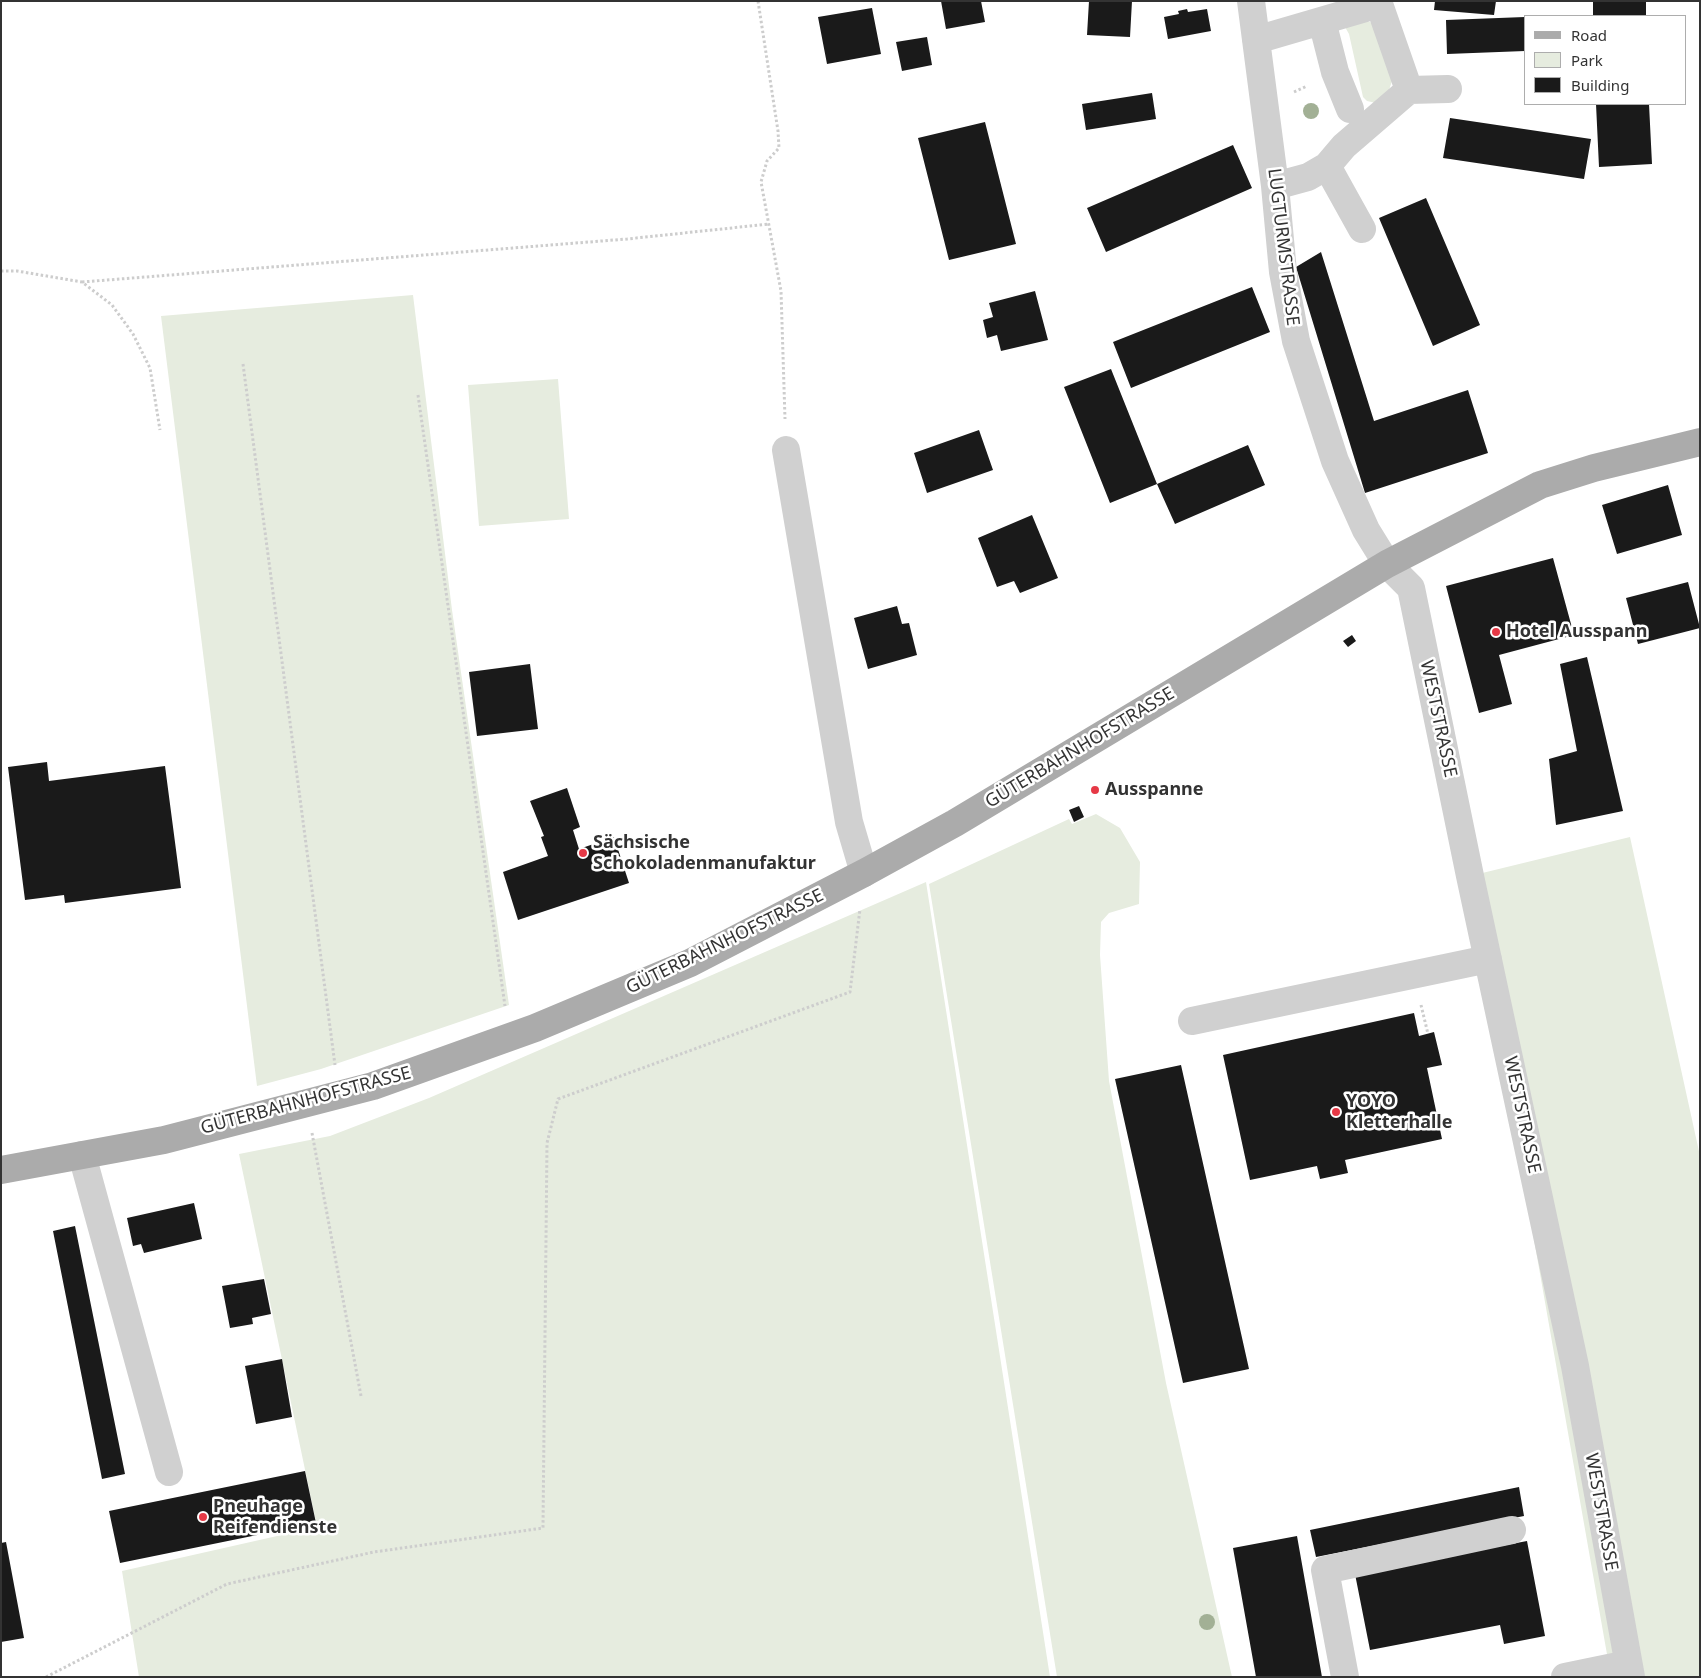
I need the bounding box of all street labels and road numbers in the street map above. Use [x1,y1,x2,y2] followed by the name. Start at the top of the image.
[1263,167,1303,327] street label: LUGTURMSTRASSE
[1415,659,1461,779] street label: WESTSTRASSE
[982,683,1178,813] street label: GÜTERBAHNHOFSTRASSE
[623,885,827,999] street label: GÜTERBAHNHOFSTRASSE
[1499,1055,1545,1175] street label: WESTSTRASSE
[199,1063,413,1139] street label: GÜTERBAHNHOFSTRASSE
[1580,1452,1622,1572] street label: WESTSTRASSE

